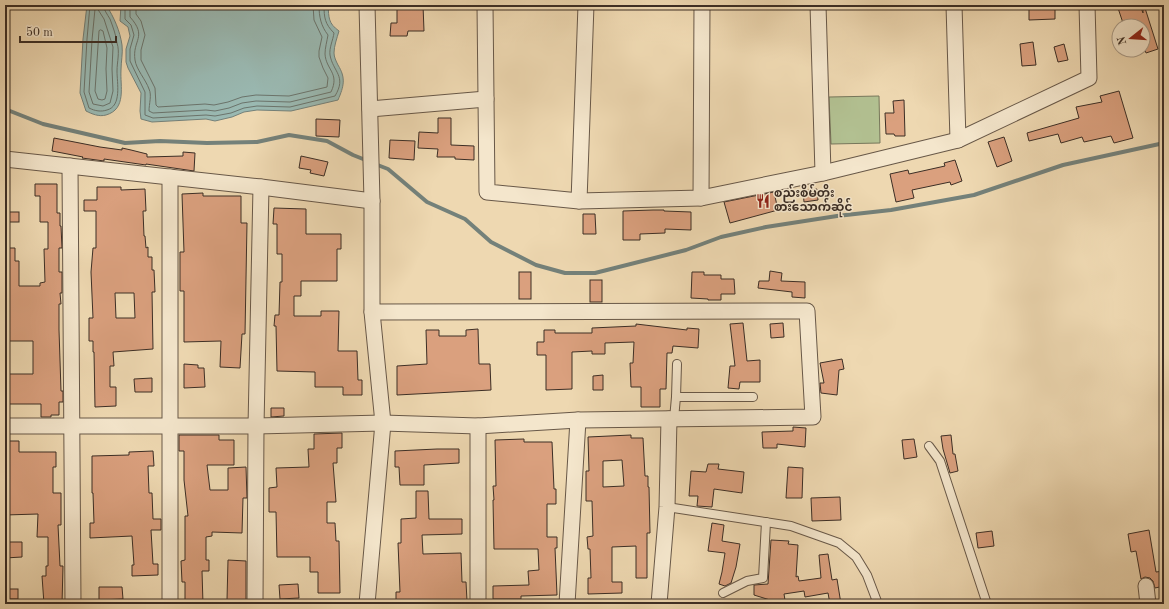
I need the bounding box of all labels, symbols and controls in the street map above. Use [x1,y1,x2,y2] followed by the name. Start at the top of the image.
[20,18,116,44] scale bar
[1111,18,1151,58] north arrow
[26,26,53,39] text: 50 m
[1116,34,1129,46] text: N
[774,183,852,218] place label: စည်းစိမ်တိုး စားသောက်ဆိုင်
[755,193,771,209] restaurant icon: စည်းစိမ်တိုး စားသောက်ဆိုင်

